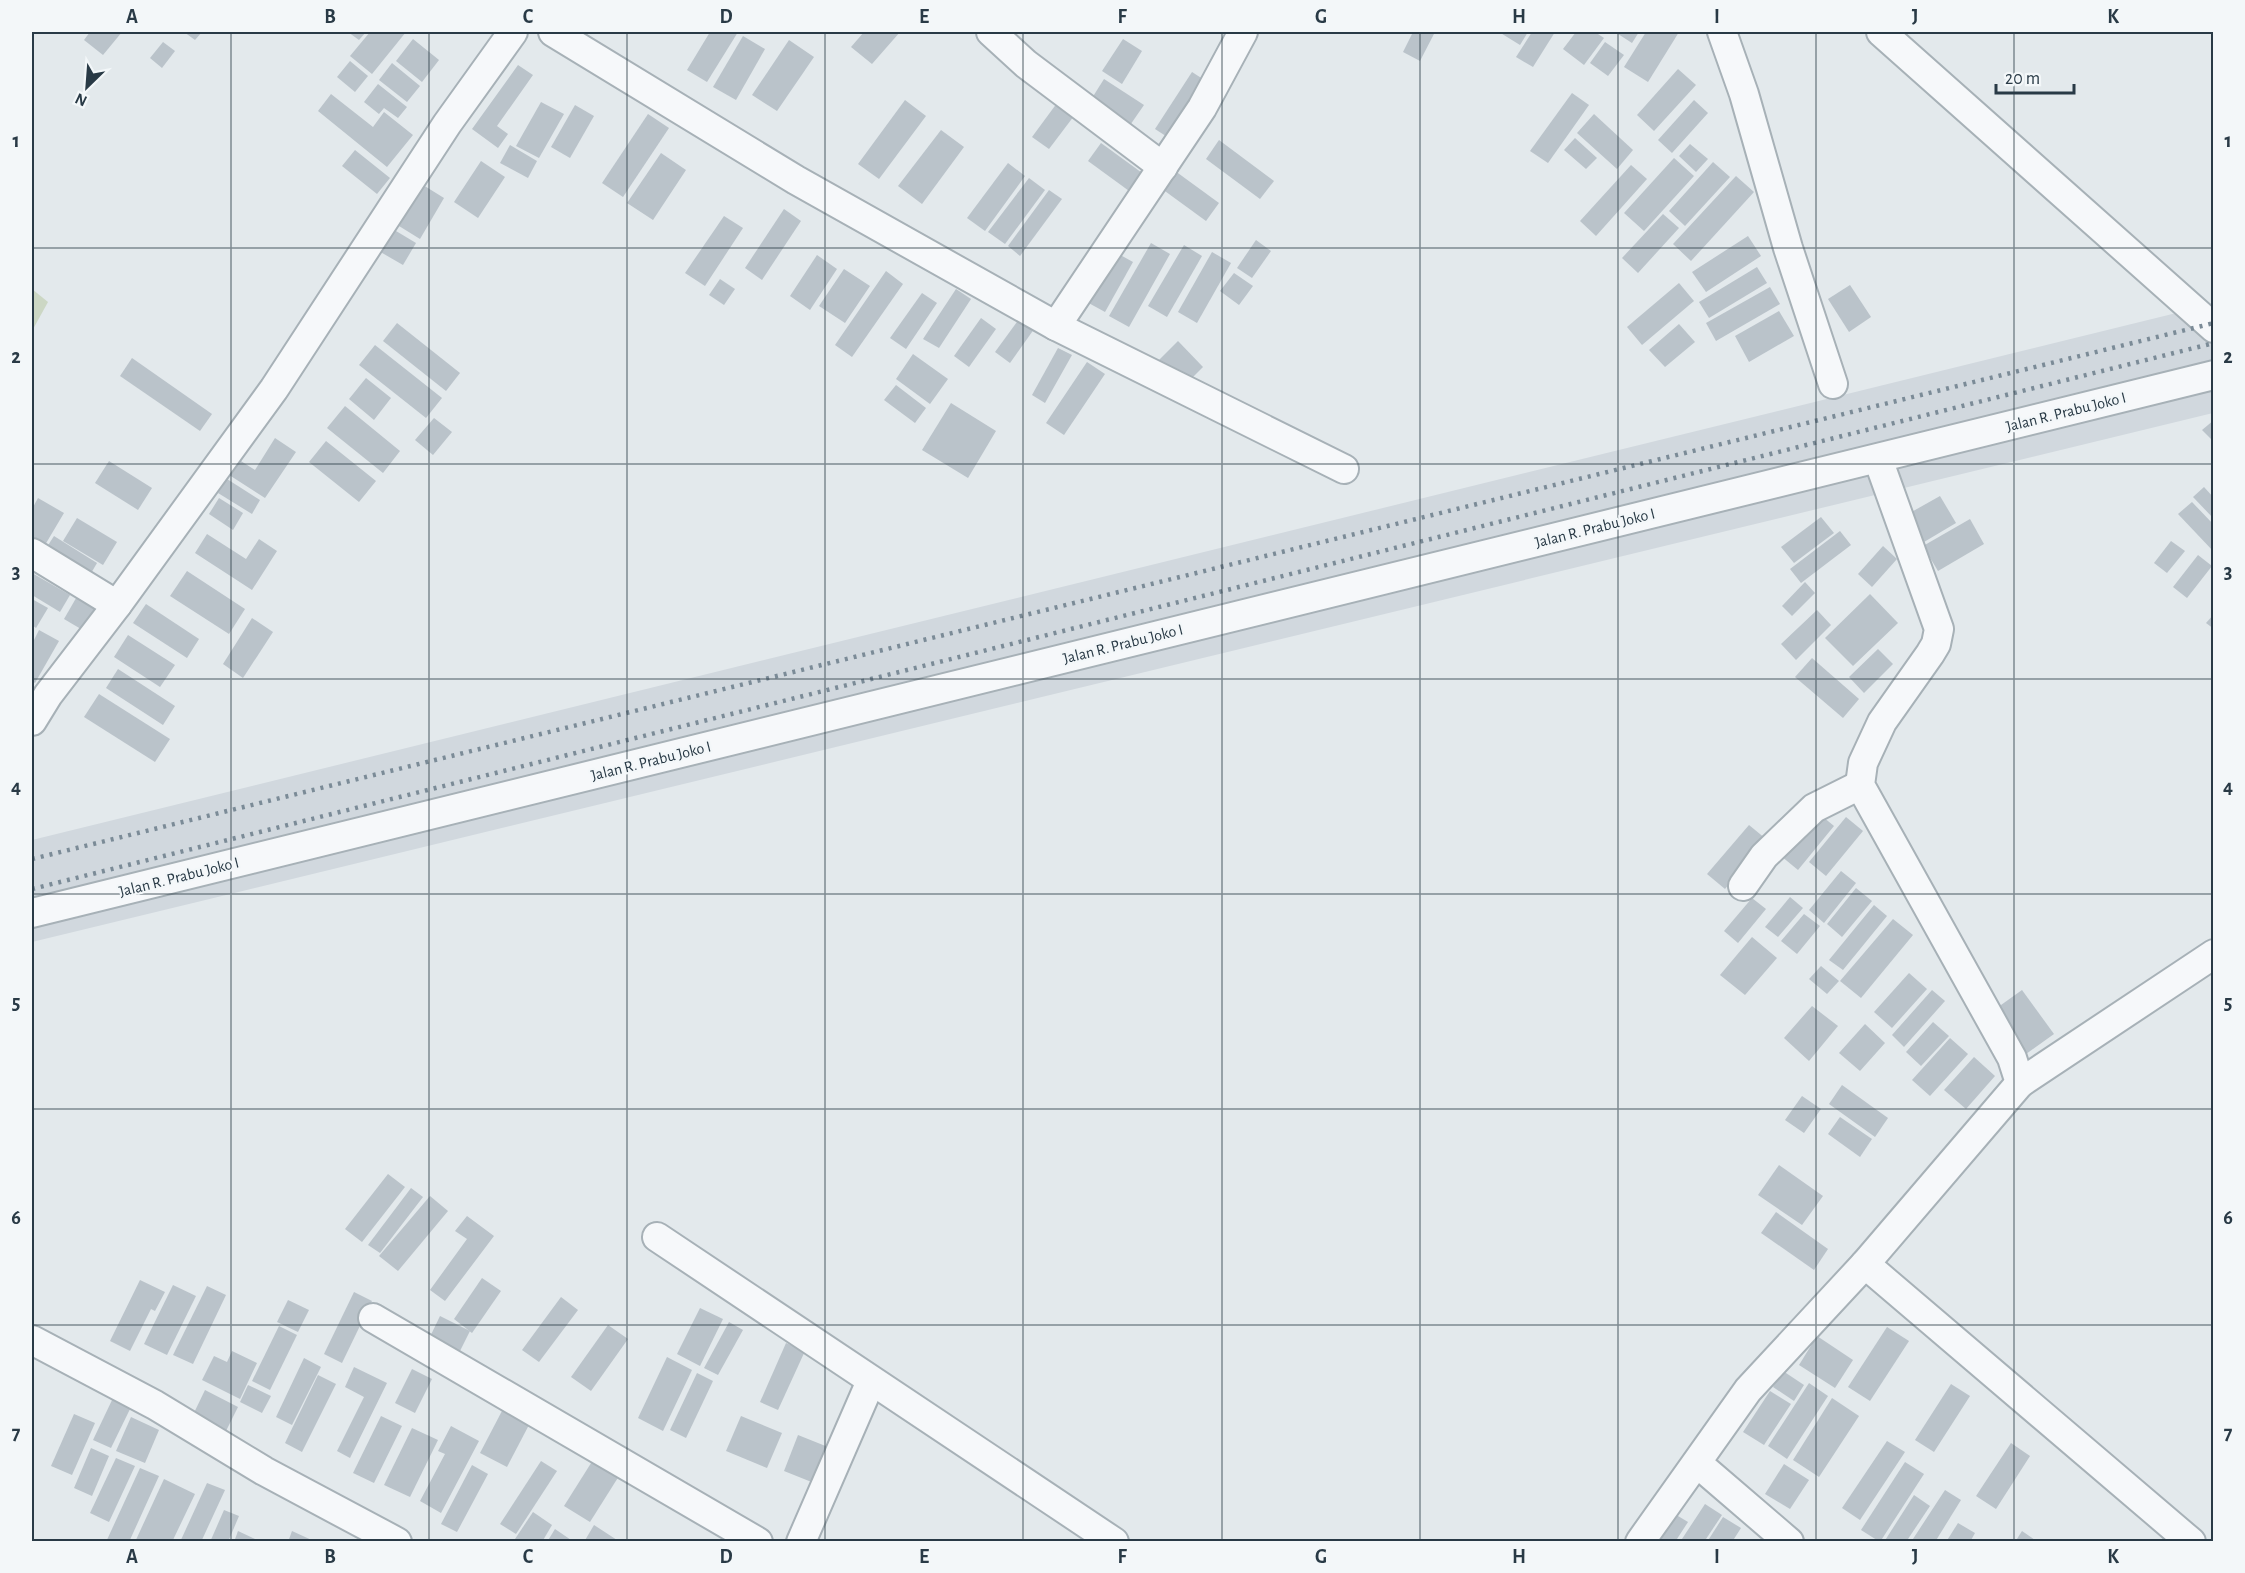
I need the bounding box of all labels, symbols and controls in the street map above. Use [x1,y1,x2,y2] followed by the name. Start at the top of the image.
[126,7,138,27] text: A
[324,7,336,27] text: B
[523,7,534,27] text: C
[719,7,733,27] text: D
[919,7,929,27] text: E
[1117,7,1127,27] text: F
[1315,7,1327,27] text: G
[1512,7,1526,27] text: H
[1714,7,1720,27] text: I
[1912,7,1918,27] text: J
[2107,7,2119,27] text: K
[57,57,117,117] north arrow
[1996,57,2074,95] scale bar
[2005,70,2040,88] text: 20 m
[73,90,90,109] text: N
[12,131,20,151] text: 1
[2224,131,2232,151] text: 1
[11,347,21,367] text: 2
[2223,347,2233,367] text: 2
[2004,389,2128,435] street label: Jalan R. Prabu Joko I
[1533,505,1657,551] street label: Jalan R. Prabu Joko I
[12,562,20,582] text: 3
[2224,562,2232,582] text: 3
[1061,621,1185,667] street label: Jalan R. Prabu Joko I
[589,738,713,784] street label: Jalan R. Prabu Joko I
[11,777,21,797] text: 4
[2223,777,2233,797] text: 4
[117,854,241,900] street label: Jalan R. Prabu Joko I
[12,993,20,1013] text: 5
[2224,993,2232,1013] text: 5
[11,1208,21,1228] text: 6
[2223,1208,2233,1228] text: 6
[12,1423,21,1443] text: 7
[2224,1423,2233,1443] text: 7
[126,1547,138,1567] text: A
[324,1547,336,1567] text: B
[523,1547,534,1567] text: C
[719,1547,733,1567] text: D
[919,1547,929,1567] text: E
[1117,1547,1127,1567] text: F
[1315,1547,1327,1567] text: G
[1512,1547,1526,1567] text: H
[1714,1547,1720,1567] text: I
[1912,1547,1918,1567] text: J
[2107,1547,2119,1567] text: K

